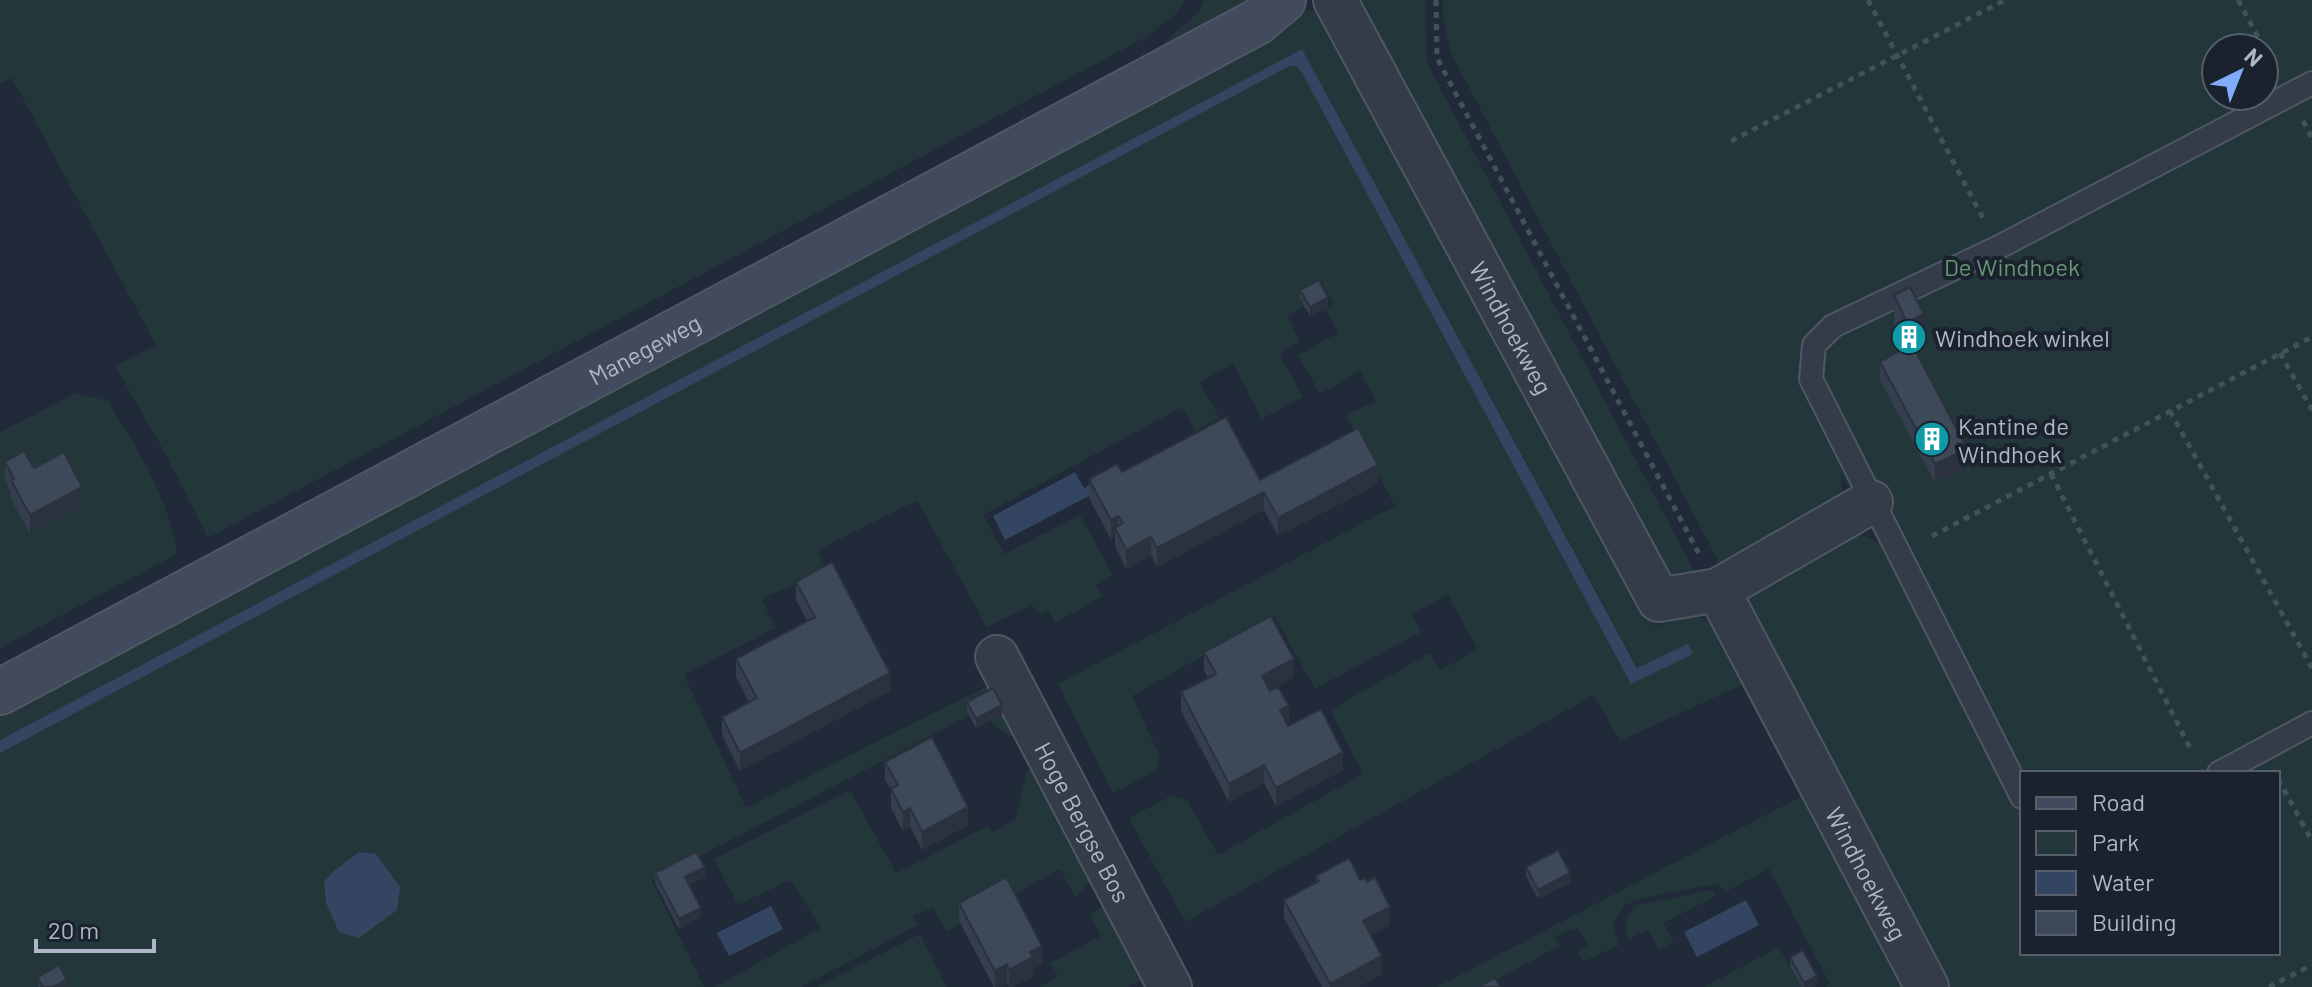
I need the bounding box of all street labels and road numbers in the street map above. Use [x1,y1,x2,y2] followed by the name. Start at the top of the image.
[1464,256,1559,399] street label: Windhoekweg
[583,307,705,390] street label: Manegeweg
[1029,737,1137,907] street label: Hoge Bergse Bos
[1820,802,1914,945] street label: Windhoekweg

